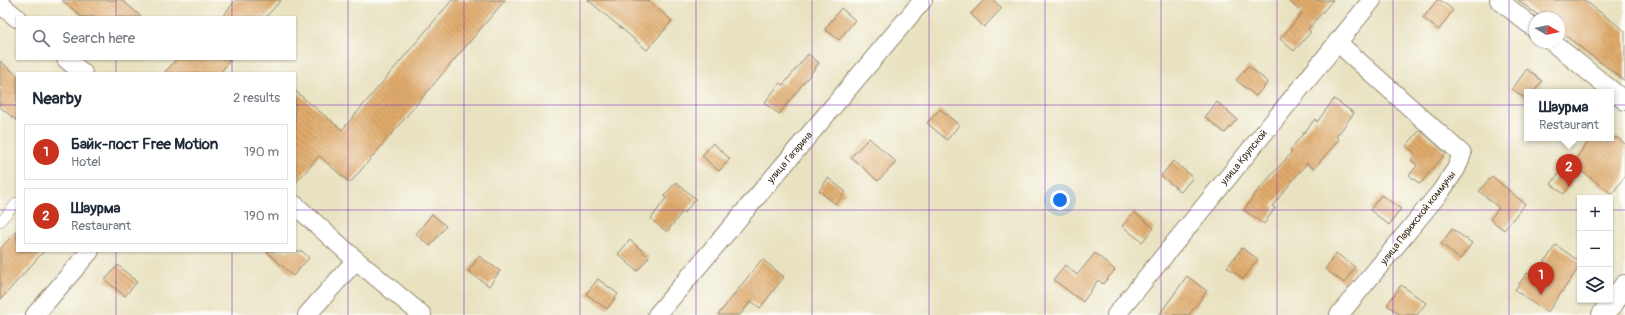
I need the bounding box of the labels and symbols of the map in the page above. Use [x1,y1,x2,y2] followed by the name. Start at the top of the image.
[1529,12,1565,48] north arrow
[1217,127,1270,188] street label: улица Крупской
[764,129,815,186] street label: улица Гагарина
[1556,154,1582,187] pin: 2
[1377,169,1458,268] street label: улица Парижской коммуны
[1050,190,1070,210] your location
[1528,262,1554,295] pin: 1

